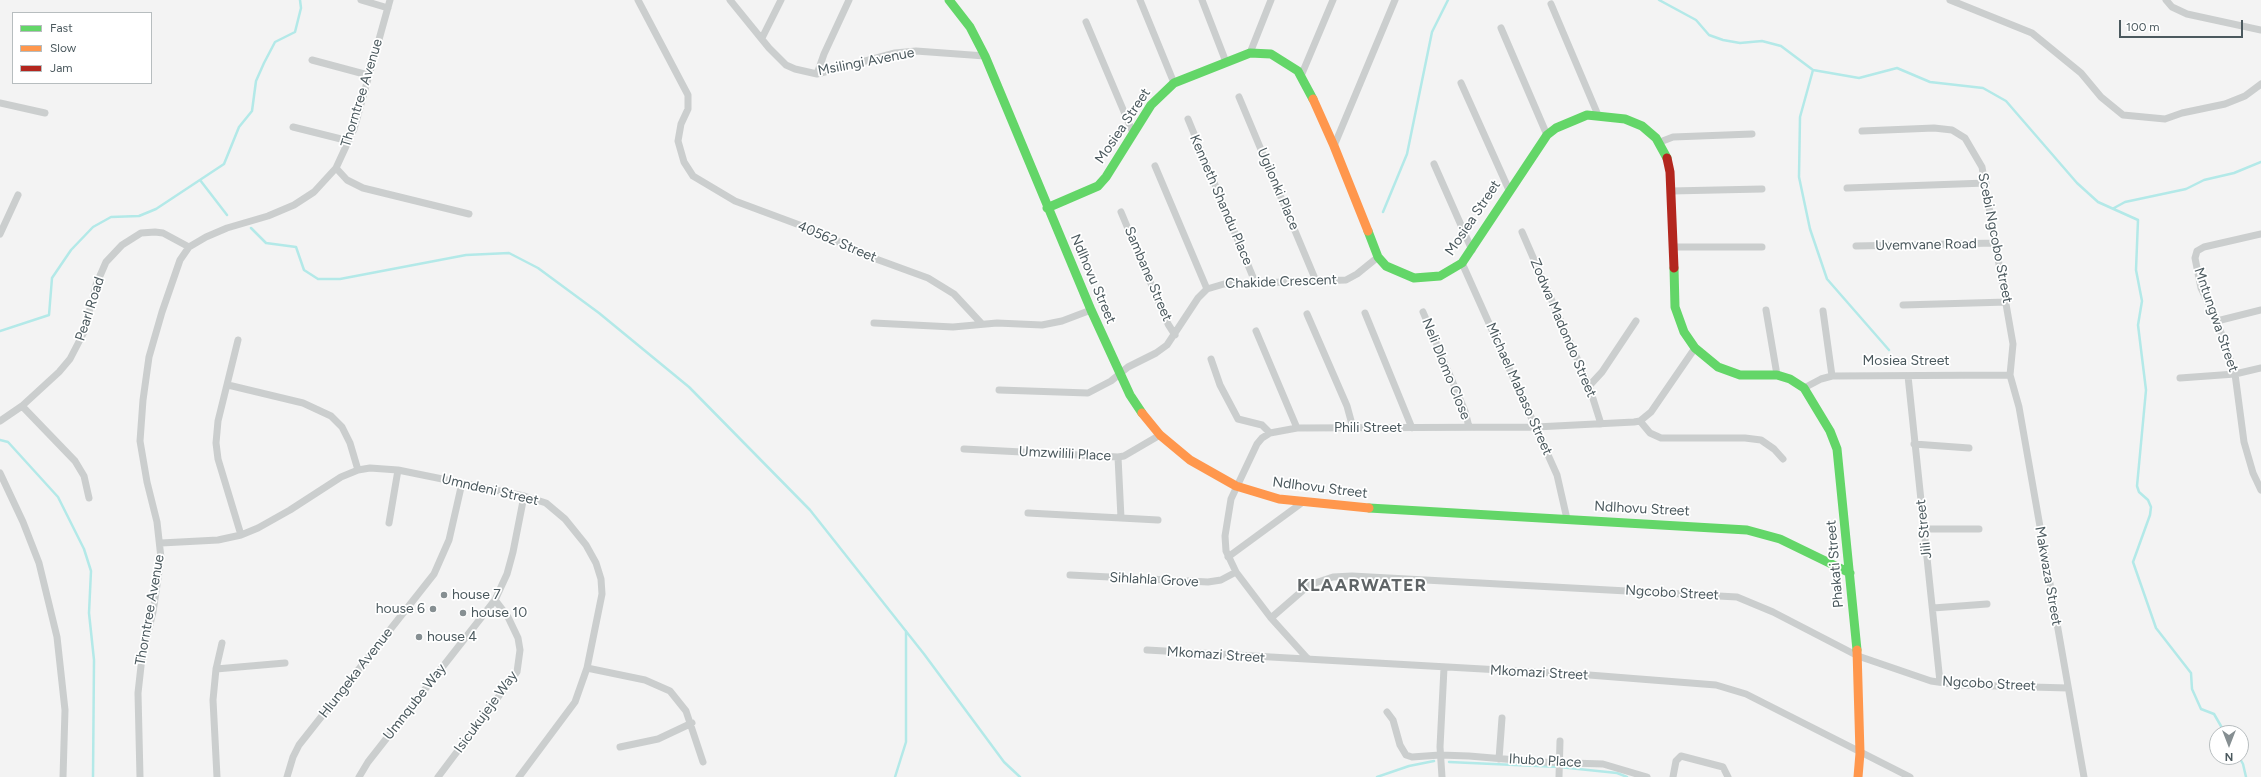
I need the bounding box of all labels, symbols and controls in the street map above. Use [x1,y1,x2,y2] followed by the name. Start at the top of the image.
[12,12,152,84] legend
[2121,12,2245,38] scale bar
[2126,20,2160,34] text: 100 m
[50,21,73,35] text: Fast
[338,37,386,149] street label: Thorntree Avenue
[50,41,76,55] text: Slow
[816,44,916,80] street label: Msilingi Avenue
[50,61,73,75] text: Jam
[1092,85,1154,167] street label: Mosiea Street
[1186,132,1256,268] street label: Kenneth Shandu Place
[1253,145,1303,233] street label: Ugilonki Place
[1974,171,2016,305] street label: Scebi Ngcobo Street
[1442,177,1504,259] street label: Mosiea Street
[795,218,879,266] street label: 40562 Street
[1121,224,1175,324] street label: Sambane Street
[1067,232,1119,326] street label: Ndlhovu Street
[1875,236,1977,254] street label: Uvemvane Road
[1526,256,1600,400] street label: Zodwa Madondo Street
[2190,266,2242,374] street label: Mntungwa Street
[1225,272,1337,292] street label: Chakide Crescent
[72,275,108,343] street label: Pearl Road
[1418,316,1474,422] street label: Neli Dlomo Close
[1482,320,1556,458] street label: Michael Mabaso Street
[1862,353,1950,369] street label: Mosiea Street
[1334,420,1402,436] street label: Phili Street
[1018,443,1112,465] street label: Umzwilili Place
[440,471,540,509] street label: Umndeni Street
[1272,474,1368,502] street label: Ndlhovu Street
[1594,498,1690,520] street label: Ndlhovu Street
[1913,499,1935,559] street label: Jili Street
[1823,519,1847,609] street label: Phakati Street
[2031,525,2065,627] street label: Makwaza Street
[132,553,168,667] street label: Thorntree Avenue
[1109,569,1199,591] street label: Sihlahla Grove
[1297,575,1427,597] district label: KLAARWATER
[1625,582,1719,604] street label: Ngcobo Street
[452,587,501,603] place label: house 7
[439,590,449,600] marker: house 7
[376,601,425,617] place label: house 6
[428,604,438,614] marker: house 6
[471,605,527,621] place label: house 10
[458,608,468,618] marker: house 10
[316,625,396,721] street label: Hlungeka Avenue
[427,629,477,645] place label: house 4
[414,632,424,642] marker: house 4
[1166,643,1266,667] street label: Mkomazi Street
[380,661,450,743] street label: Umnqube Way
[1489,662,1589,684] street label: Mkomazi Street
[451,668,521,756] street label: Isicukujeje Way
[1942,673,2036,695] street label: Ngcobo Street
[2209,725,2249,765] north arrow
[2225,750,2233,763] text: N
[1508,751,1582,771] street label: Ihubo Place

